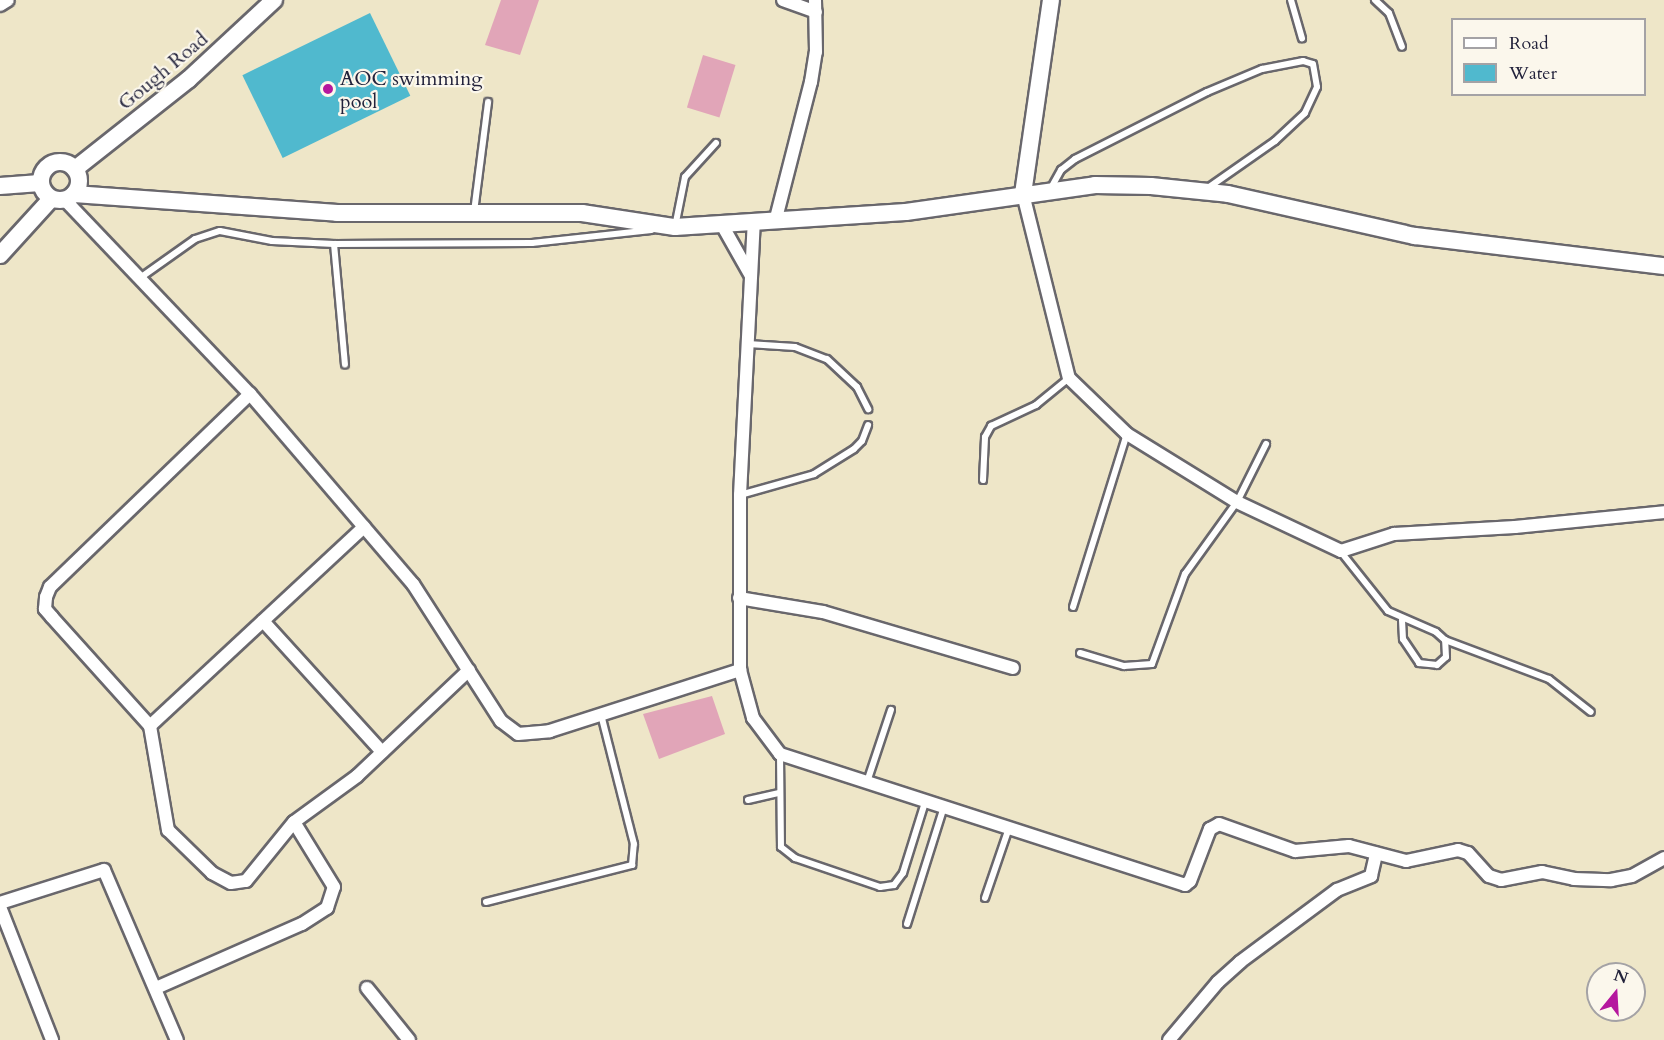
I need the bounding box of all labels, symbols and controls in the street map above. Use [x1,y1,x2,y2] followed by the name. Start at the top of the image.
[1451,18,1646,96] legend
[113,27,213,115] street label: Gough Road
[1509,31,1549,56] text: Road
[1509,61,1557,86] text: Water
[340,66,483,113] place label: AOC swimming pool
[321,82,335,96] marker: AOC swimming pool
[1586,962,1646,1022] north arrow
[1611,964,1631,989] text: N

